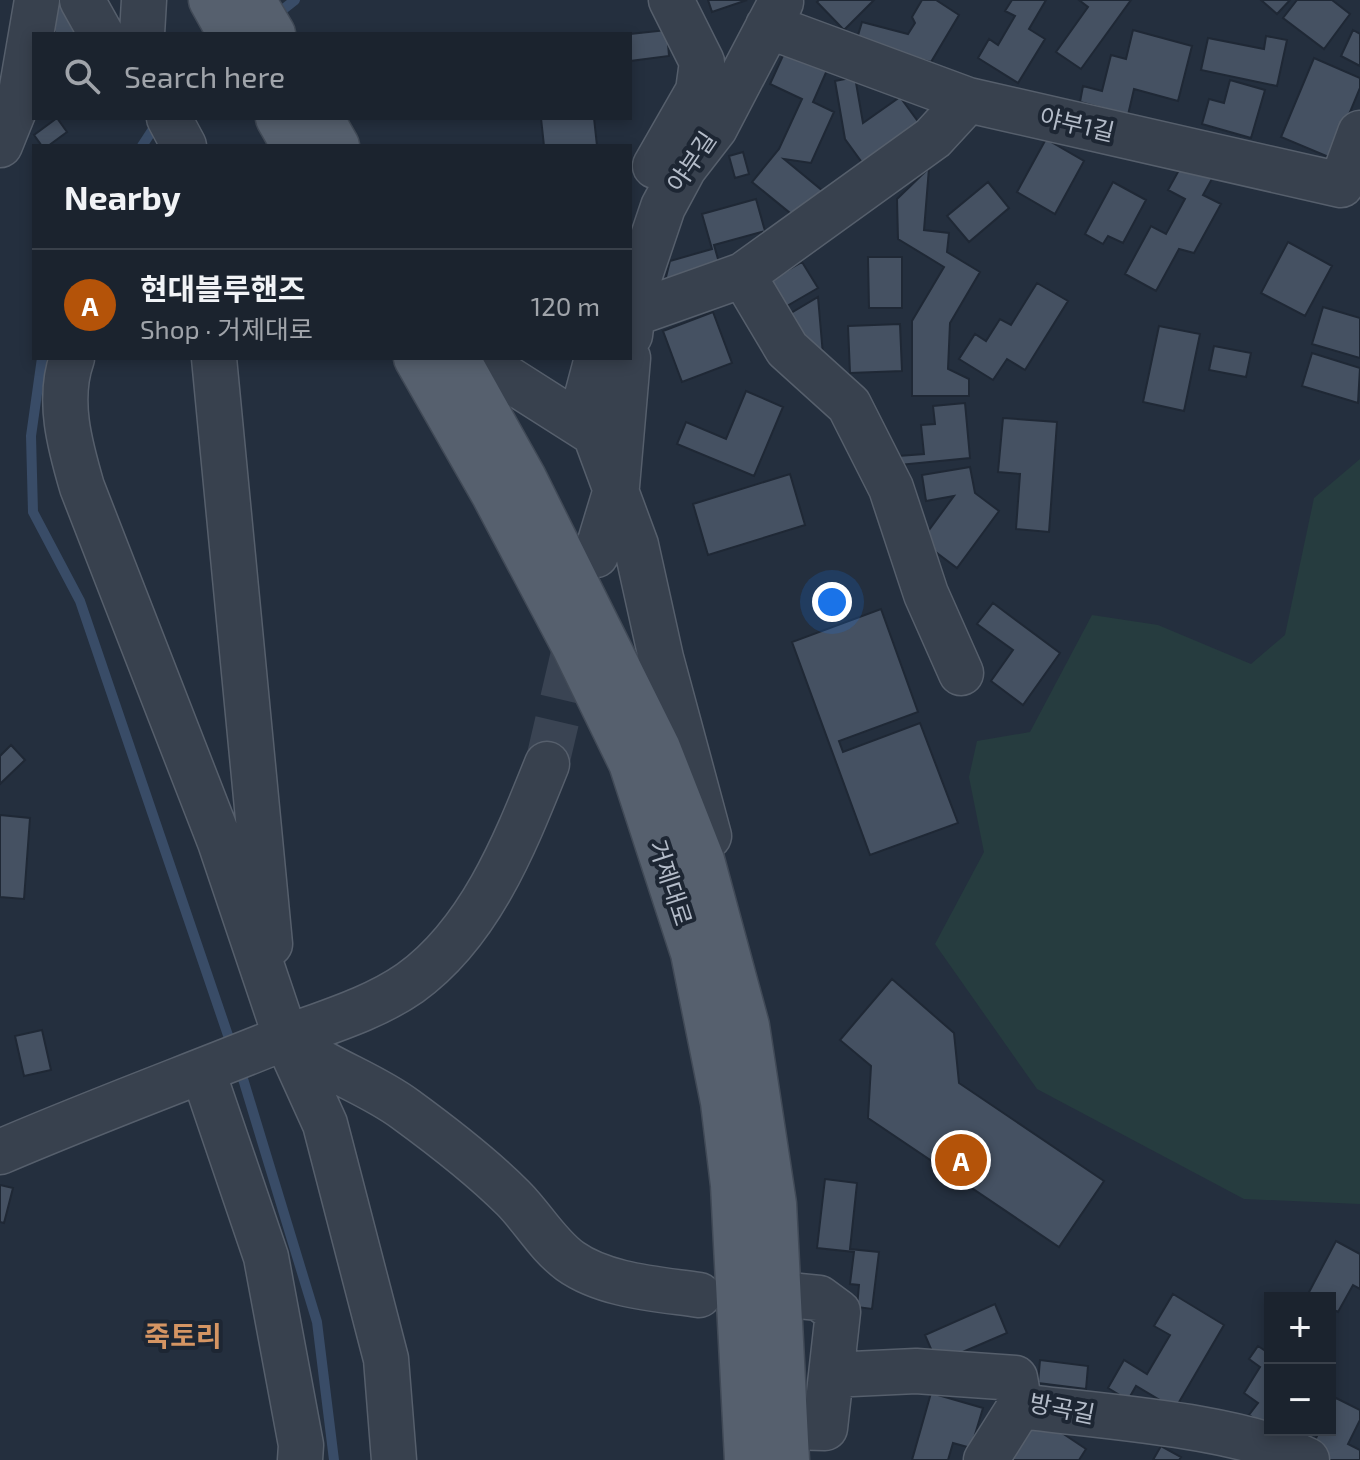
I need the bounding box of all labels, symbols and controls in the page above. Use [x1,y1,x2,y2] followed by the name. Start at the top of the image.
[32,32,632,120] search box
[60,54,104,98] icon: search
[124,58,285,94] text: Search here
[1037,101,1118,146] street label: 야부1길
[660,126,721,197] street label: 야부길
[64,176,181,217] text: Nearby
[140,270,306,306] text: 현대블루핸즈
[82,290,98,321] text: A
[531,290,600,321] text: 120 m
[140,313,313,344] text: Shop · 거제대로
[812,582,852,622] your location
[644,836,699,929] street label: 거제대로
[935,1130,987,1190] pin: A
[1264,1292,1336,1436] map controls
[1264,1292,1336,1364] button: +
[144,1318,222,1352] district label: 죽토리
[1264,1364,1336,1436] button: −
[1027,1387,1098,1428] street label: 방곡길

